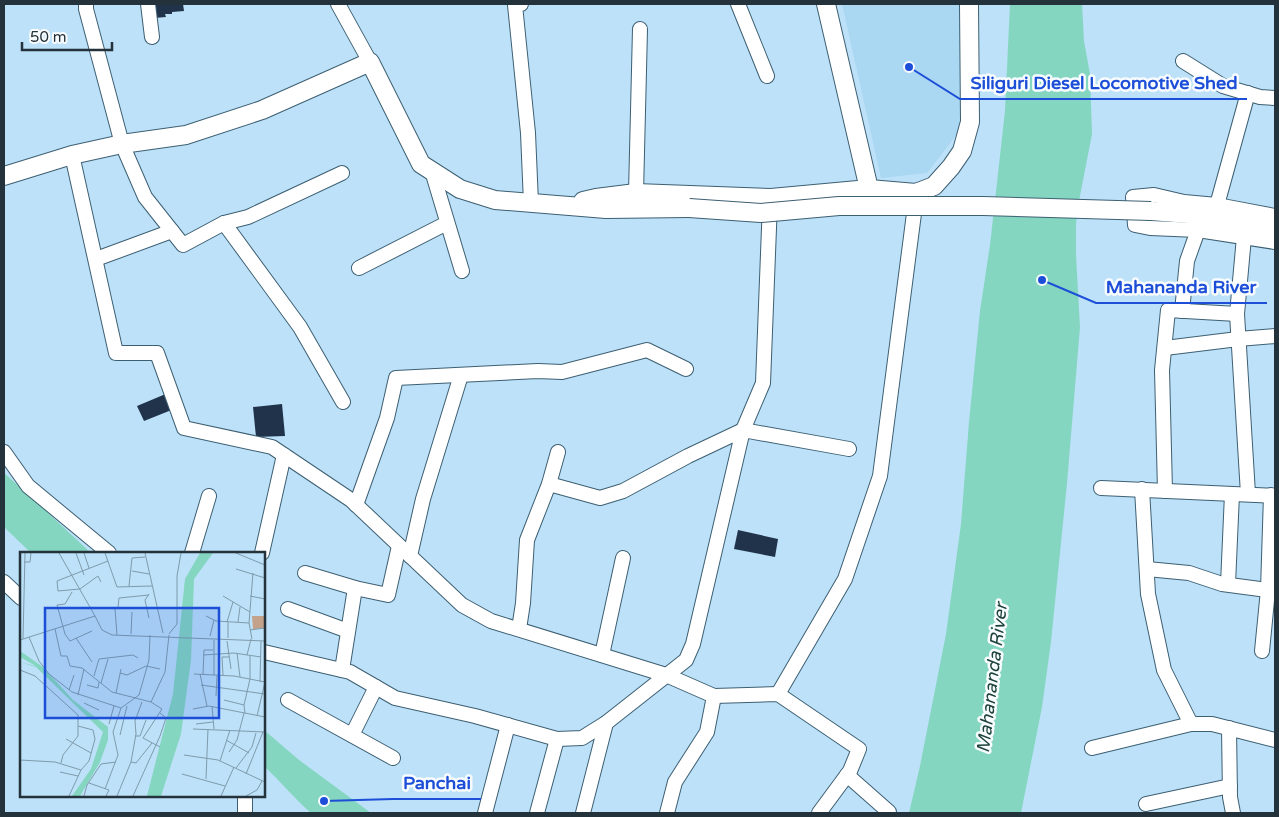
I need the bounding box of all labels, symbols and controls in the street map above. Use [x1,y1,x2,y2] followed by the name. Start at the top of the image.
[22,20,112,52] scale bar
[30,28,67,46] text: 50 m
[960,66,1247,99] callout: Siliguri Diesel Locomotive Shed
[970,72,1238,94] text: Siliguri Diesel Locomotive Shed
[1096,270,1267,303] callout: Mahananda River
[1106,276,1257,298] text: Mahananda River
[20,552,265,797] inset map
[972,600,1012,754] water label: Mahananda River
[393,766,481,799] callout: Panchai
[403,772,471,794] text: Panchai

